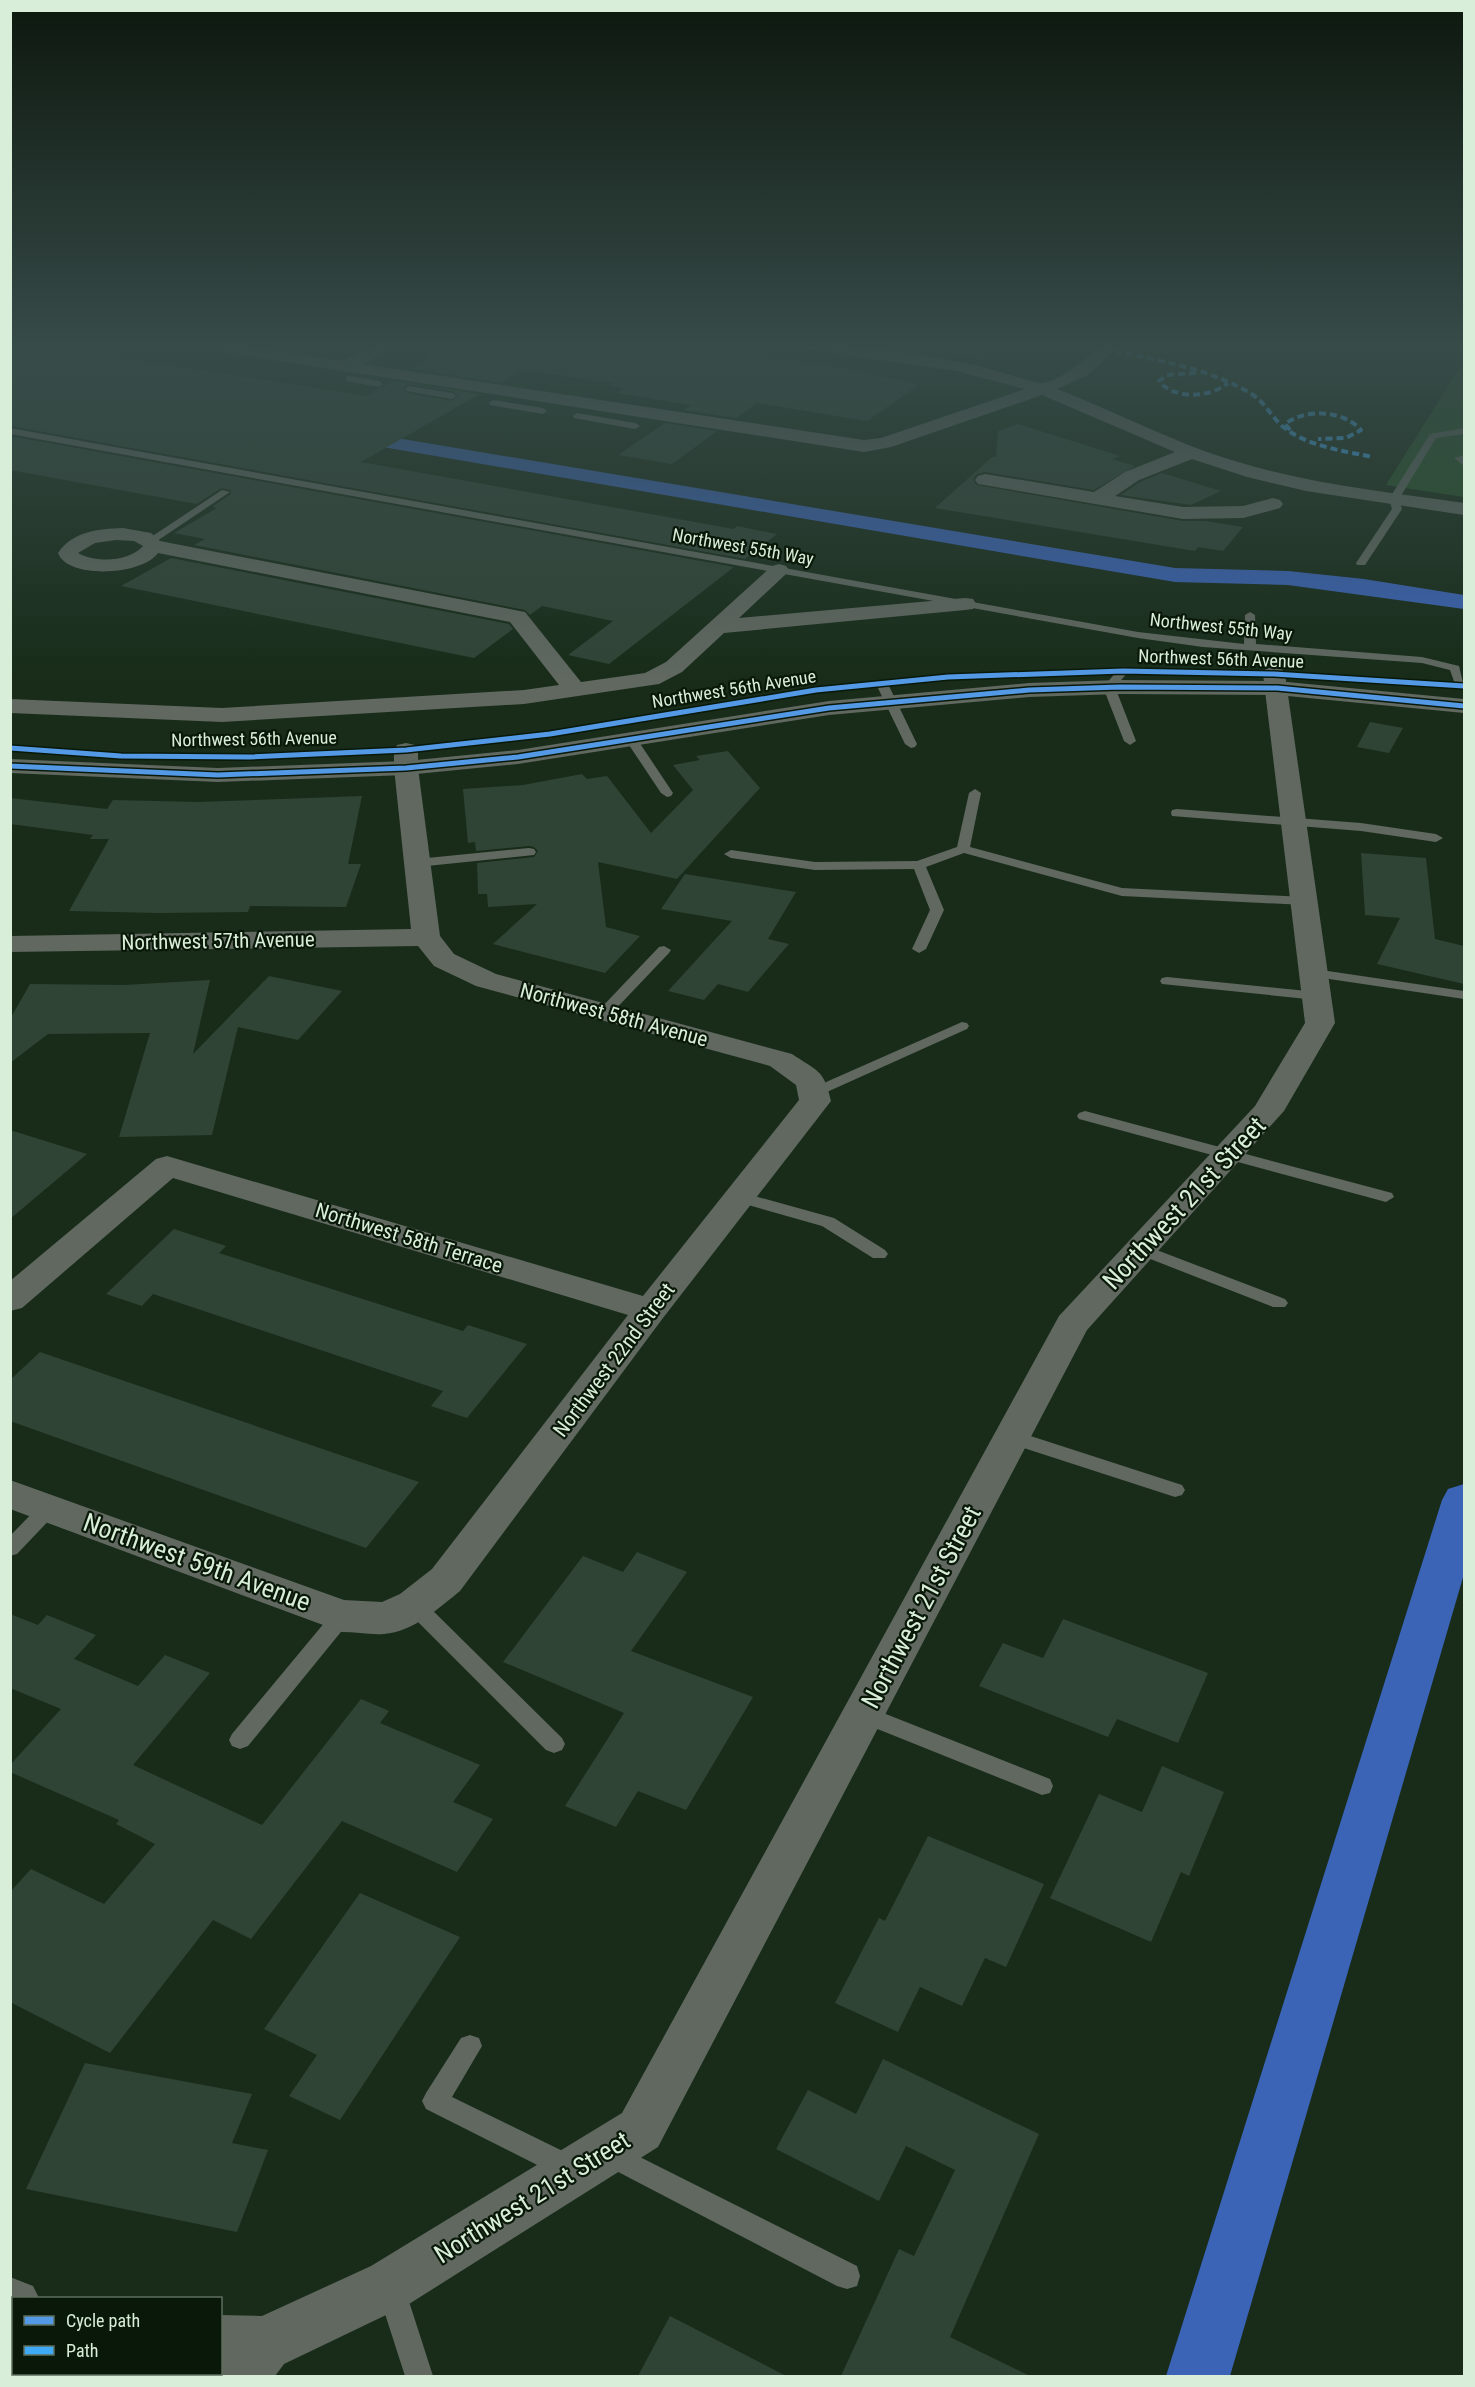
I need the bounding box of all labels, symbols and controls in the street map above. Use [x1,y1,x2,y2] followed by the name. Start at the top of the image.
[671,524,816,569] street label: Northwest 55th Way
[1149,609,1294,644] street label: Northwest 55th Way
[1138,645,1304,672] street label: Northwest 56th Avenue
[650,665,817,712] street label: Northwest 56th Avenue
[171,727,337,750] street label: Northwest 56th Avenue
[121,927,315,955] street label: Northwest 57th Avenue
[518,978,711,1052] street label: Northwest 58th Avenue
[1096,1111,1272,1295] street label: Northwest 21st Street
[313,1198,505,1278] street label: Northwest 58th Terrace
[548,1278,680,1442] street label: Northwest 22nd Street
[855,1501,987,1713] street label: Northwest 21st Street
[79,1507,315,1617] street label: Northwest 59th Avenue
[429,2125,635,2269] street label: Northwest 21st Street
[12,2297,222,2375] legend
[66,2310,140,2331] text: Cycle path
[66,2340,99,2361] text: Path

